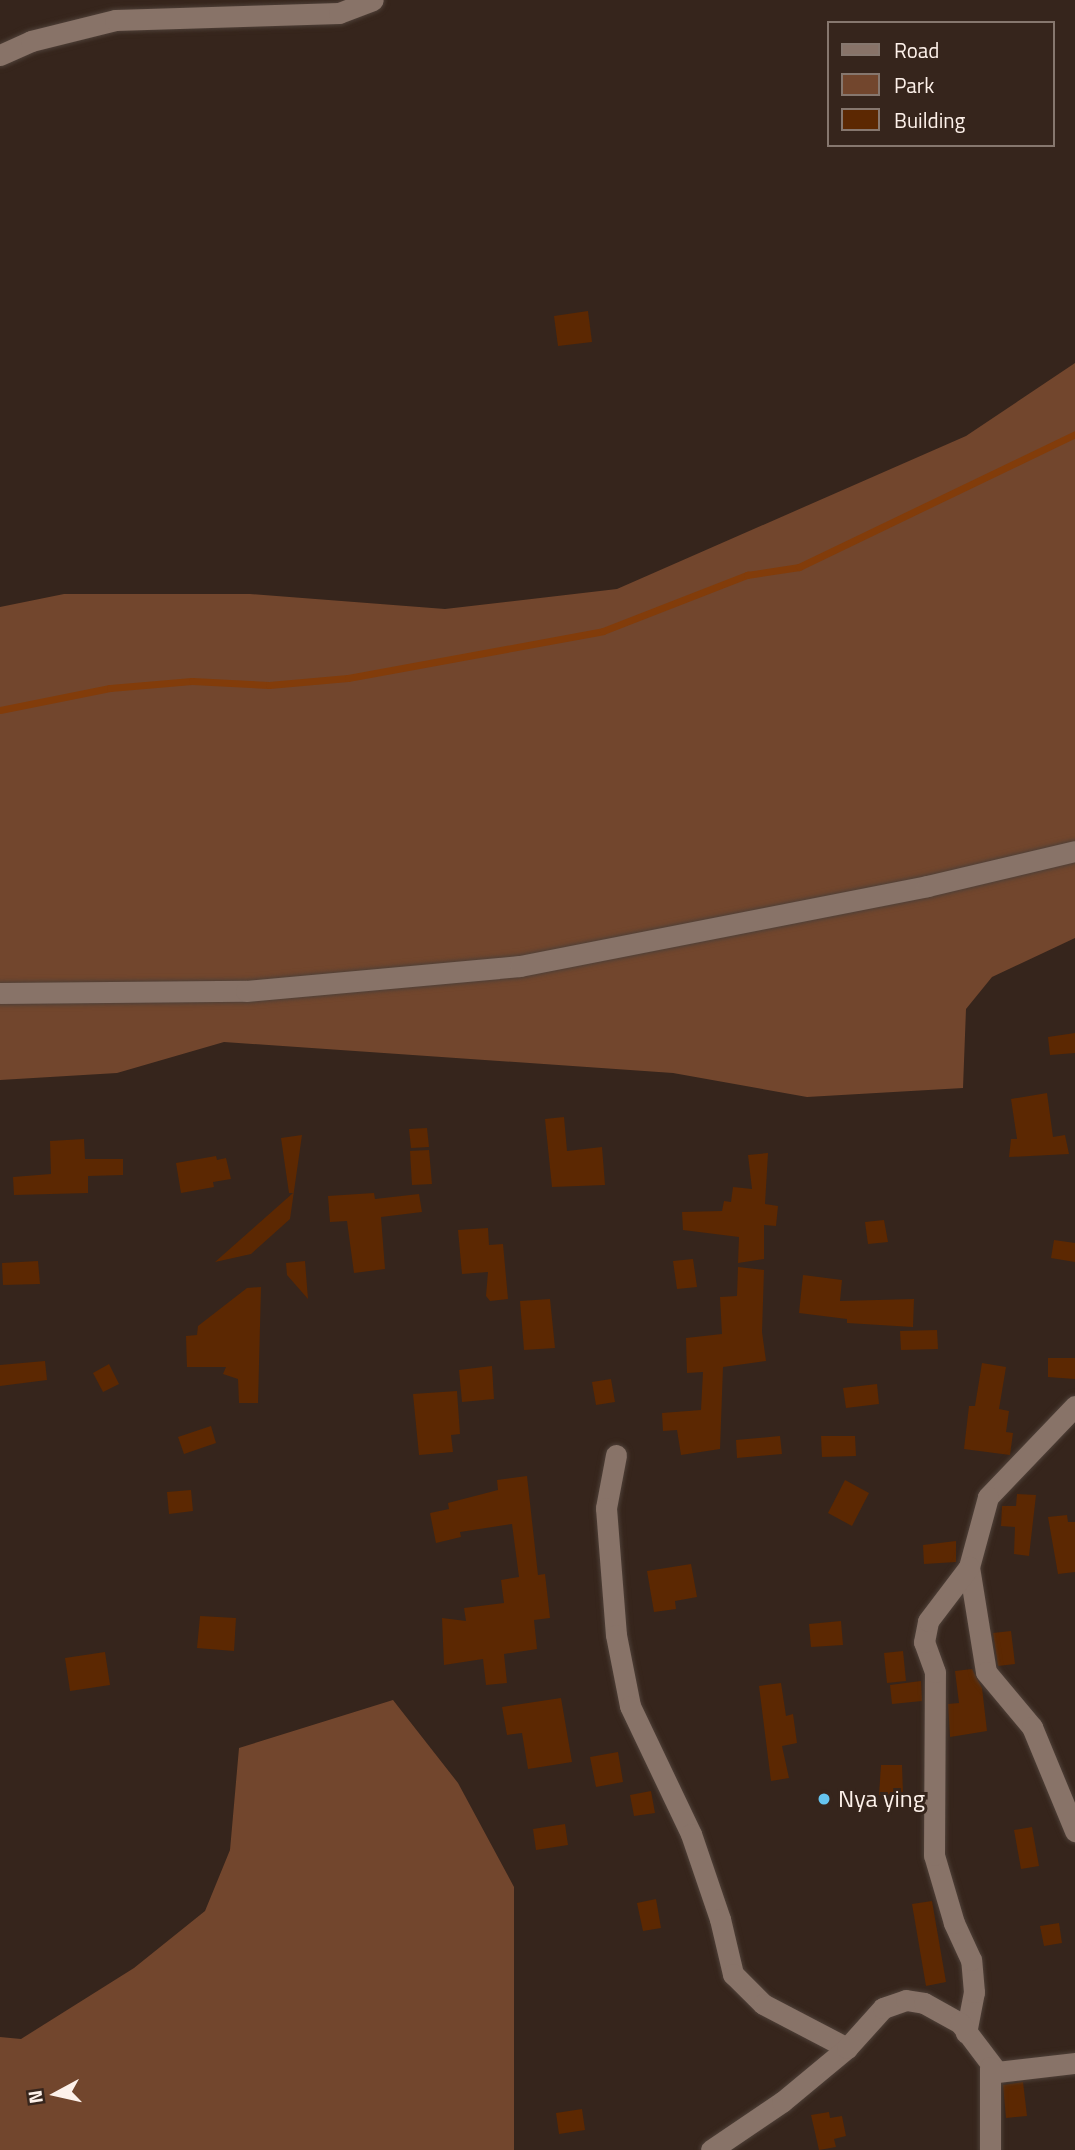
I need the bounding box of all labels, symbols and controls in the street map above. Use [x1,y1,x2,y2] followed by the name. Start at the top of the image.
[827,21,1054,147] legend
[894,34,939,66] text: Road
[894,69,934,101] text: Park
[894,104,965,136] text: Building
[838,1785,925,1813] place label: Nya ying
[816,1791,832,1807] marker: Nya ying
[21,2059,91,2129] north arrow
[19,2088,50,2106] text: N

